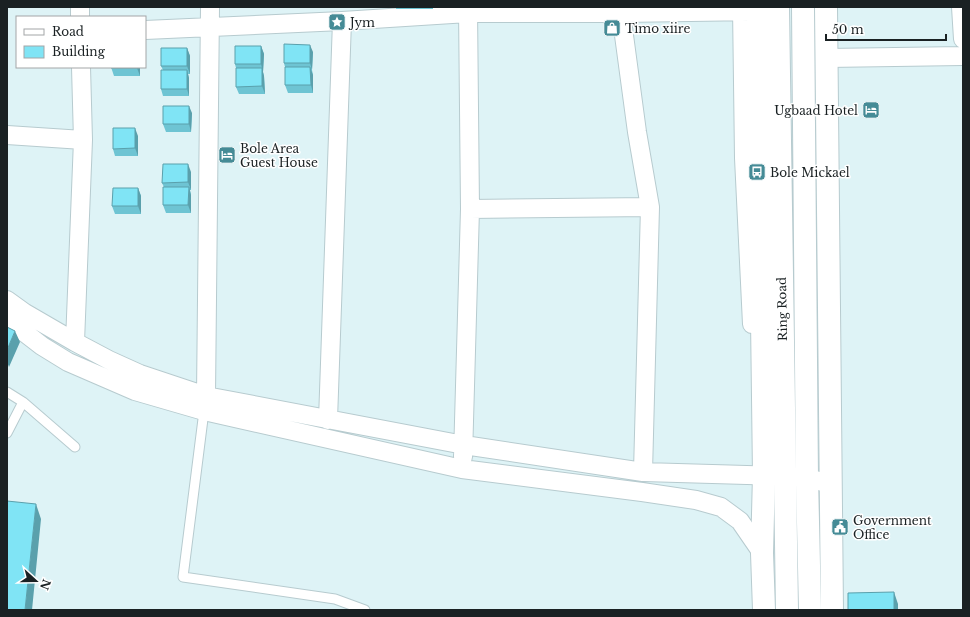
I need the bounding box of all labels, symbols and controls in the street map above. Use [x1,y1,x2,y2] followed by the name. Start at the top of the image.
[327,12,347,32] place icon: Jym
[348,15,375,30] place label: Jym
[16,16,146,68] legend
[826,16,946,42] scale bar
[602,18,622,38] shop icon: Timo xiire
[625,21,690,36] place label: Timo xiire
[832,22,864,37] text: 50 m
[52,24,84,39] text: Road
[52,44,106,59] text: Building
[861,100,881,120] hotel icon: Ugbaad Hotel
[774,103,858,118] place label: Ugbaad Hotel
[240,141,318,170] place label: Bole Area Guest House
[217,145,237,165] hotel icon: Bole Area Guest House
[747,162,767,182] bus stop icon: Bole Mickael
[770,165,850,180] place label: Bole Mickael
[774,277,790,341] street label: Ring Road
[853,513,932,542] place label: Government Office
[830,517,850,537] public building icon: Government Office
[16,561,56,601] north arrow
[37,577,54,593] text: N

